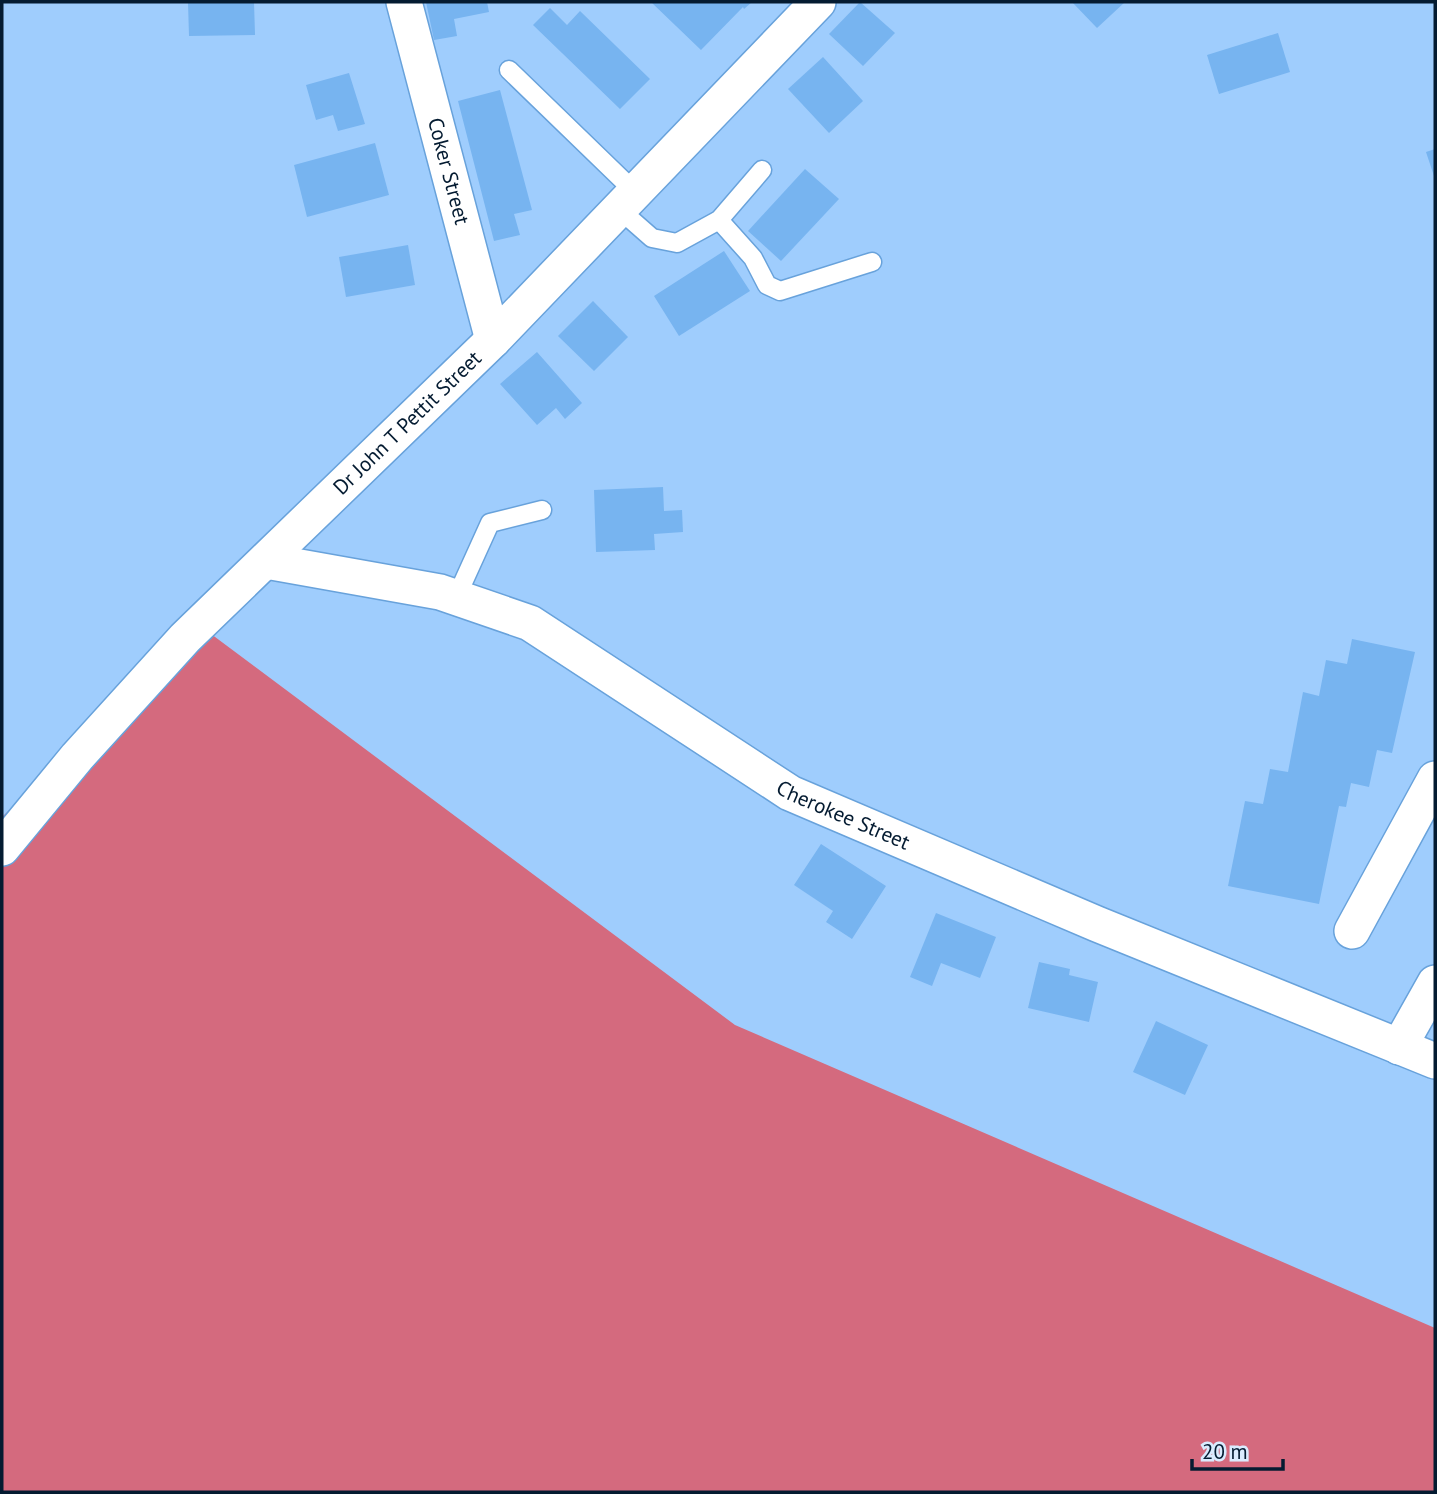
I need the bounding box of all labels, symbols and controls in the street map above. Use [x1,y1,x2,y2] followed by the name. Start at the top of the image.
[422,115,476,227] street label: Coker Street
[327,345,487,500] street label: Dr John T Pettit Street
[771,774,914,856] street label: Cherokee Street
[1192,1428,1283,1472] scale bar
[1202,1438,1248,1465] text: 20 m

